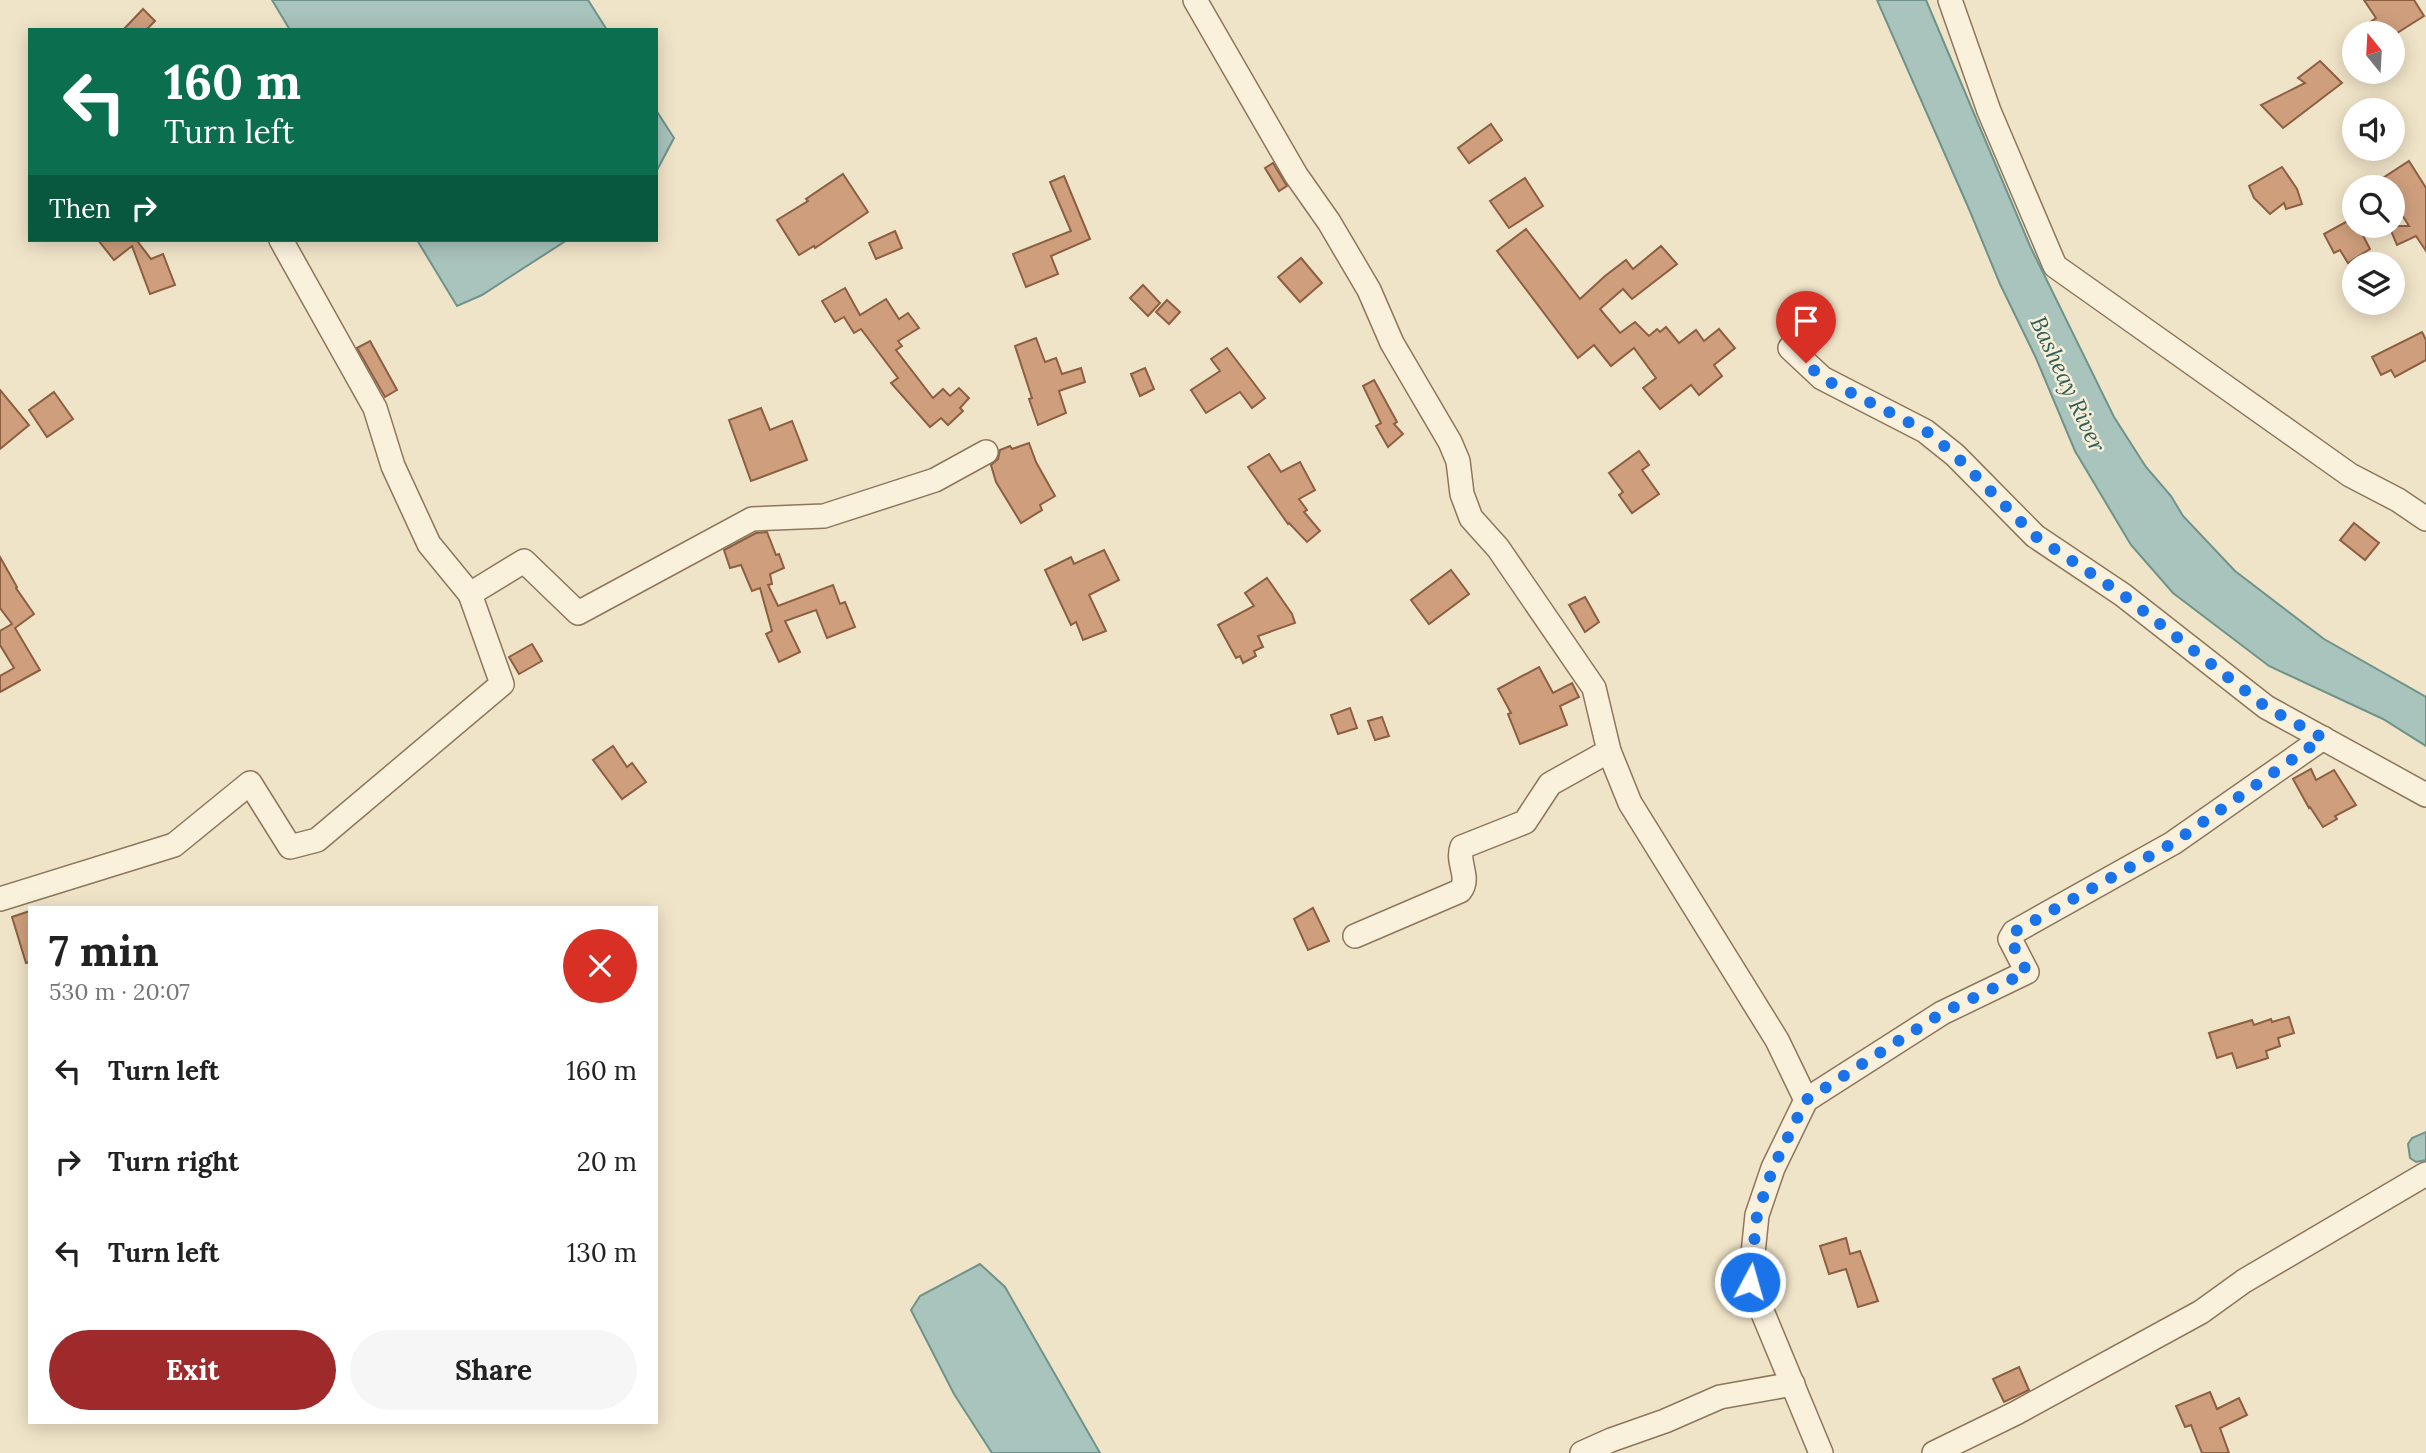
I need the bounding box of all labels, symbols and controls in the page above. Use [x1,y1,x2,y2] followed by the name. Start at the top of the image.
[2342,21,2404,84] north arrow
[2342,21,2405,315] map controls
[164,50,301,112] text: 160 m
[49,56,140,147] icon: left
[2342,98,2405,161] button: sound
[164,111,294,152] text: Turn left
[2342,175,2405,238] button: search
[125,189,163,227] icon: right
[49,192,111,225] text: Then
[2342,252,2405,315] button: layers
[1776,291,1836,363] pin
[1787,302,1825,340] icon: arrive
[2024,311,2113,457] water label: Basheay River
[49,924,159,978] text: 7 min
[563,929,637,1003] button: close
[49,977,190,1006] text: 530 m · 20:07
[49,1052,87,1090] icon: left
[108,1054,219,1087] text: Turn left
[566,1054,637,1087] text: 160 m
[49,1143,87,1181] icon: right
[108,1145,239,1178] text: Turn right
[577,1145,637,1178] text: 20 m
[49,1234,87,1272] icon: left
[108,1236,219,1269] text: Turn left
[567,1236,637,1269] text: 130 m
[1713,1245,1787,1319] position arrow
[49,1330,336,1410] button: Exit
[350,1330,637,1410] button: Share

